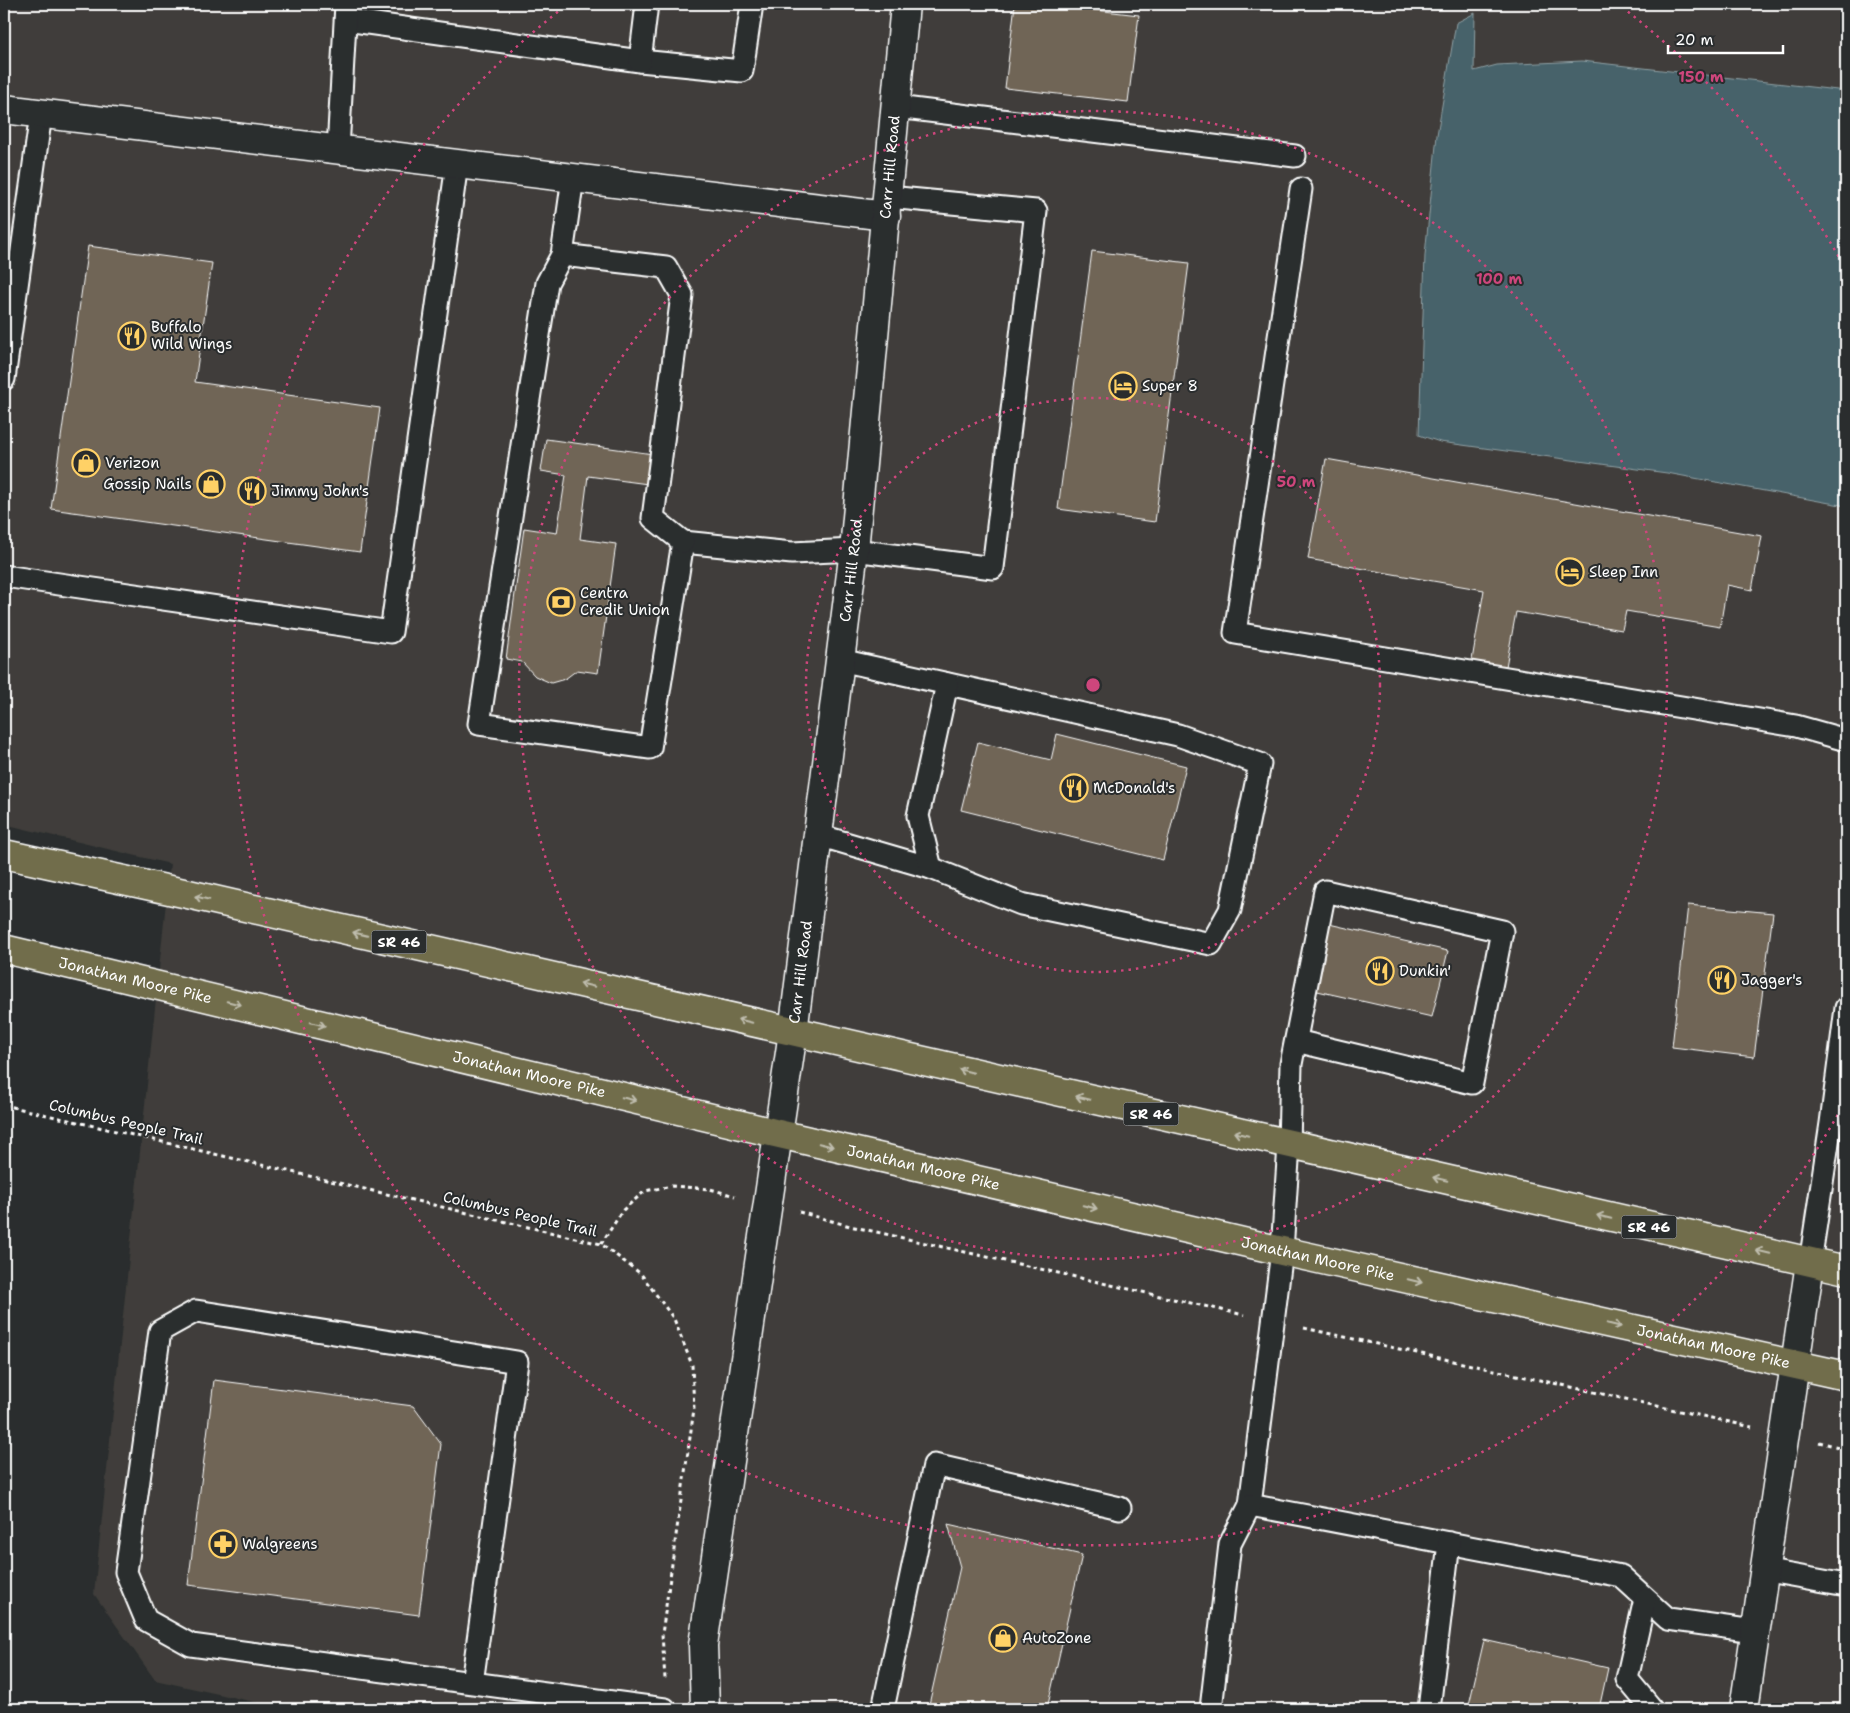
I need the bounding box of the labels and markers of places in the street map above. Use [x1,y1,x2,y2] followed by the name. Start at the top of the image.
[151,317,232,354] place label: Buffalo Wild Wings
[117,321,147,351] restaurant icon: Buffalo Wild Wings
[1108,371,1138,401] hotel icon: Super 8
[1142,376,1198,396] place label: Super 8
[71,448,101,478] shop icon: Verizon
[105,453,159,473] place label: Verizon
[196,469,226,499] shop icon: Gossip Nails
[103,474,192,494] place label: Gossip Nails
[237,476,267,506] restaurant icon: Jimmy John's
[271,481,369,501] place label: Jimmy John's
[1555,557,1585,587] hotel icon: Sleep Inn
[1589,562,1658,582] place label: Sleep Inn
[580,583,670,620] place label: Centra Credit Union
[546,587,576,617] bank icon: Centra Credit Union
[1084,676,1102,694] centre of rings
[1059,773,1089,803] restaurant icon: McDonald's
[1093,778,1175,798] place label: McDonald's
[1365,956,1395,986] restaurant icon: Dunkin'
[1399,961,1451,981] place label: Dunkin'
[1707,965,1737,995] restaurant icon: Jagger's
[1741,970,1803,990] place label: Jagger's
[208,1529,238,1559] pharmacy icon: Walgreens
[242,1534,318,1554] place label: Walgreens
[988,1623,1018,1653] shop icon: AutoZone
[1022,1628,1092,1648] place label: AutoZone

